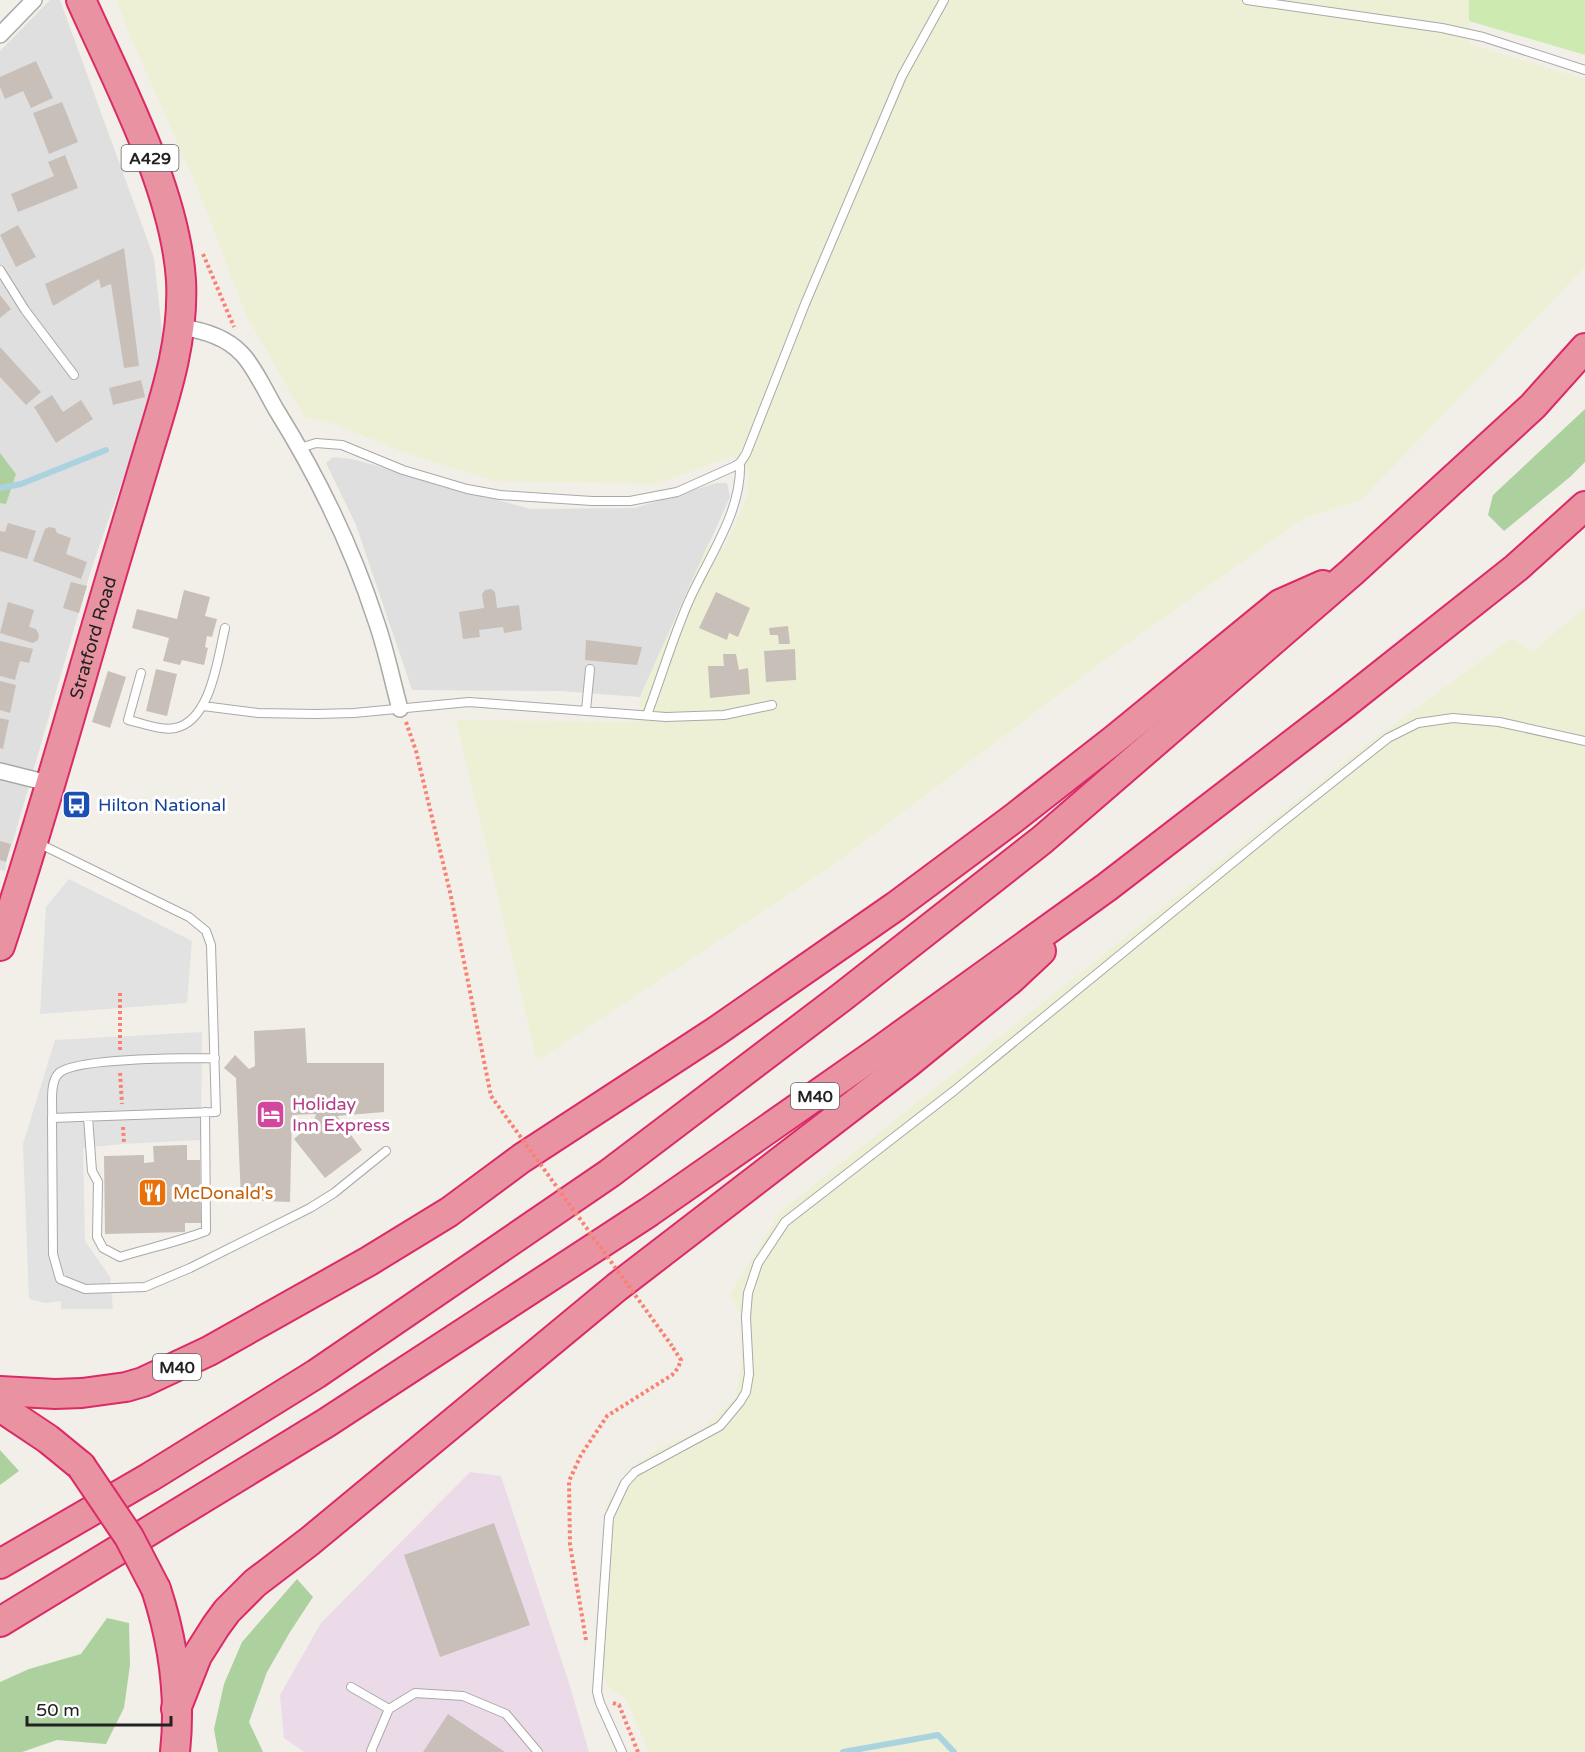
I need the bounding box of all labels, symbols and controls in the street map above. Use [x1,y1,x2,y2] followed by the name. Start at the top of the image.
[122,145,178,171] road number: A429
[65,574,121,702] street label: Stratford Road
[61,789,93,821] bus stop icon: Hilton National
[98,794,226,816] place label: Hilton National
[791,1083,839,1109] road number: M40
[292,1093,390,1136] place label: Holiday Inn Express
[255,1098,287,1130] hotel icon: Holiday Inn Express
[136,1177,168,1209] restaurant icon: McDonald's
[173,1182,273,1204] place label: McDonald's
[153,1354,201,1380] road number: M40
[27,1689,171,1727] scale bar
[36,1699,80,1721] text: 50 m

